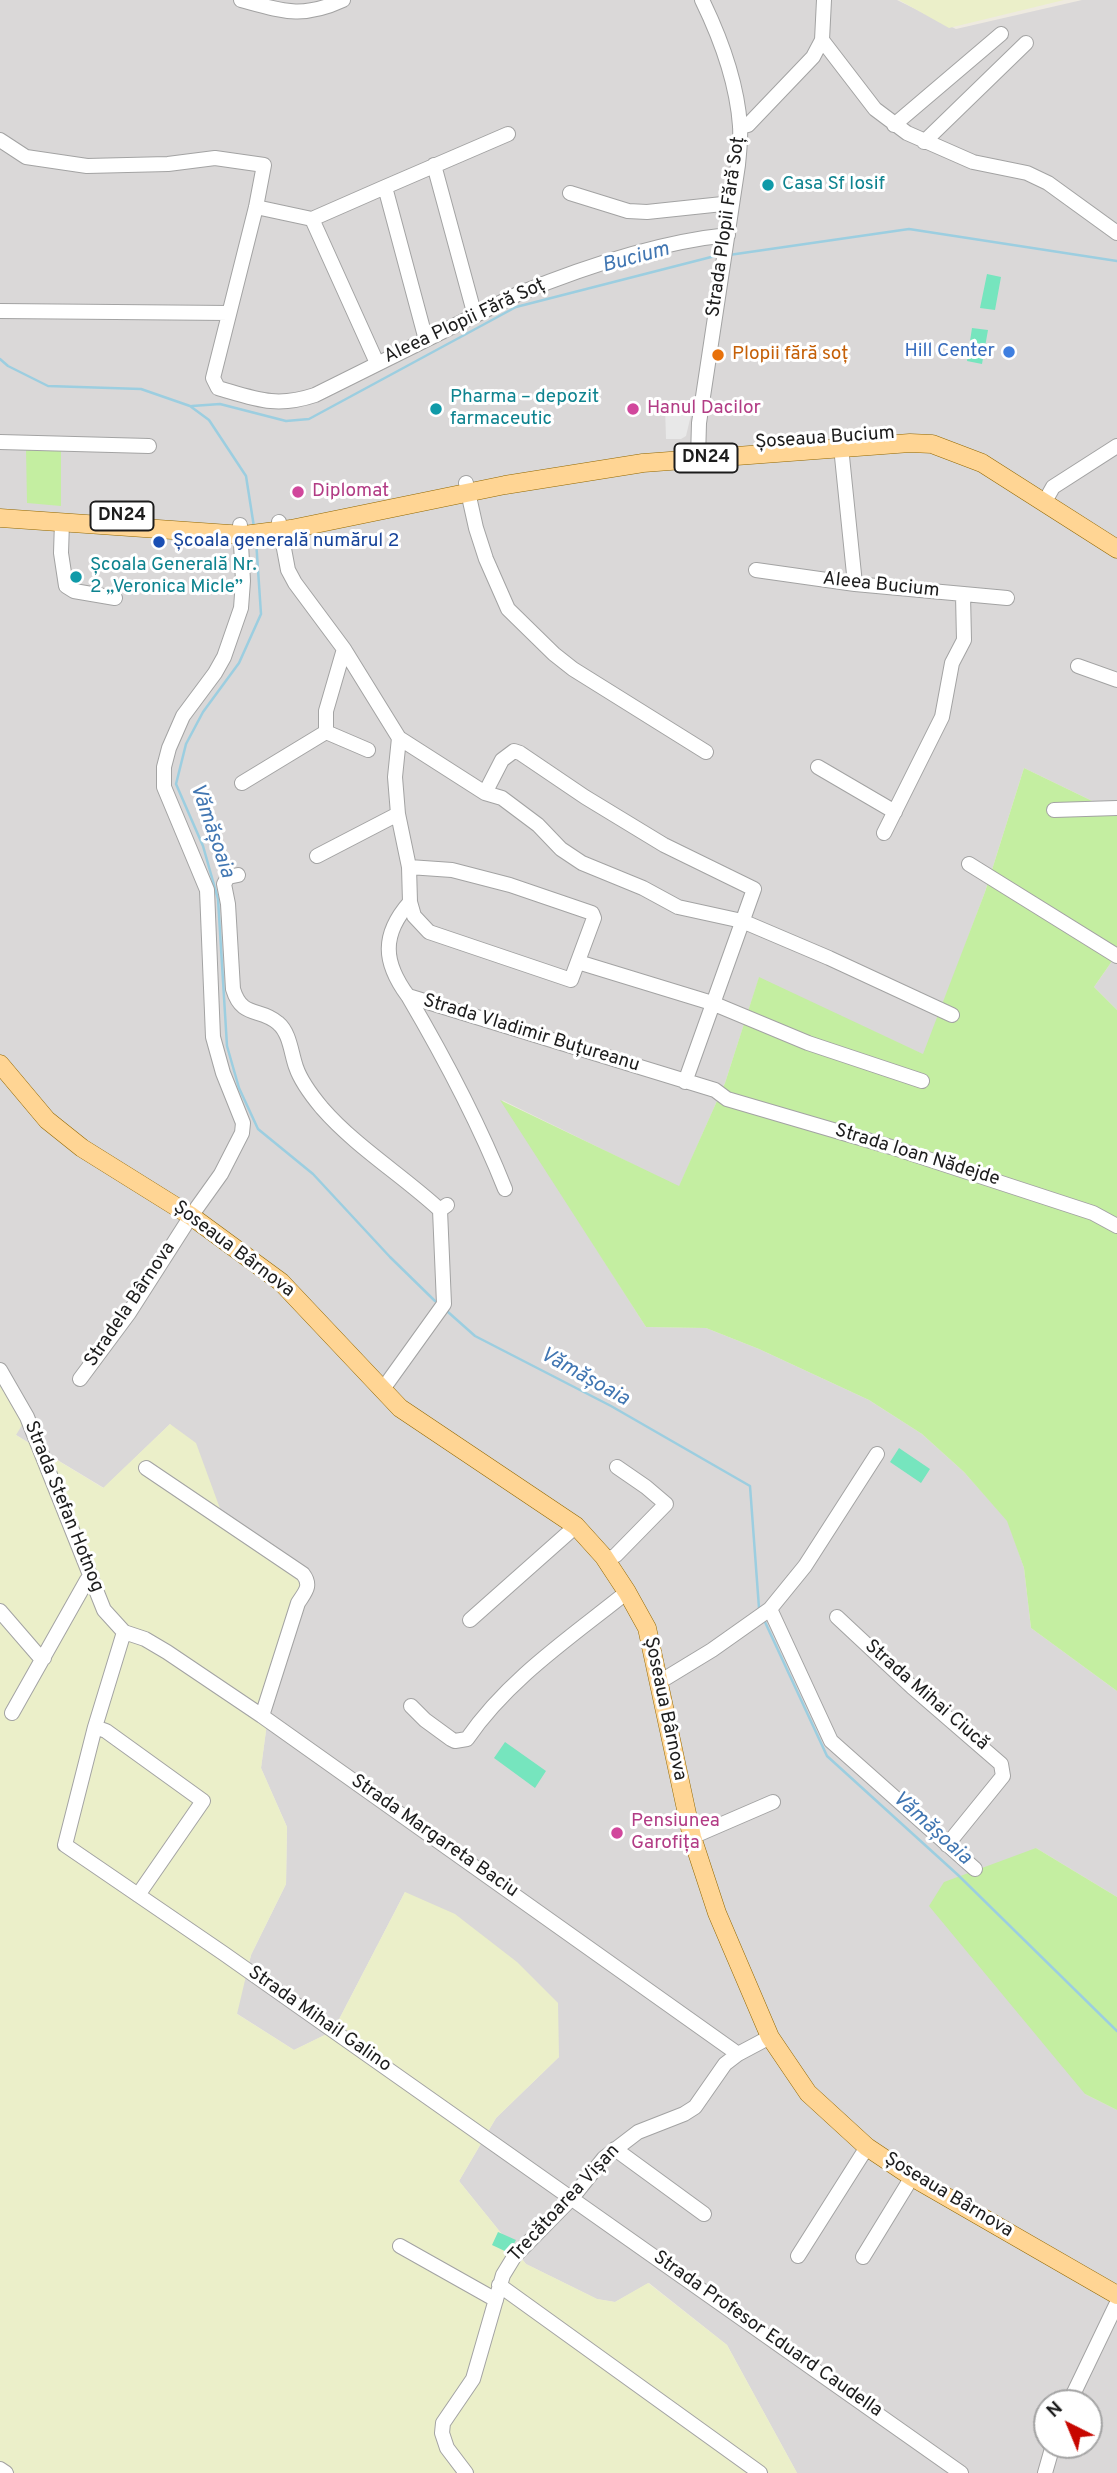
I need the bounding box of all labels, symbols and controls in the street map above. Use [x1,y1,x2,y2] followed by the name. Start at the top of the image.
[703,135,751,319] street label: Strada Plopii Fără Soț
[782,174,885,196] place label: Casa Sf Iosif
[760,177,776,193] marker: Casa Sf Iosif
[600,238,672,280] water label: Bucium
[381,275,549,369] street label: Aleea Plopii Fără Soț
[904,341,995,363] place label: Hill Center
[732,344,848,366] place label: Plopii fără soț
[1001,344,1017,360] marker: Hill Center
[710,347,726,363] marker: Plopii fără soț
[450,387,599,431] place label: Pharma – depozit farmaceutic
[647,398,761,420] place label: Hanul Dacilor
[428,401,444,417] marker: Pharma – depozit farmaceutic
[625,401,641,417] marker: Hanul Dacilor
[754,423,896,455] street label: Șoseaua Bucium
[674,444,738,472] road number: DN24
[312,481,389,503] place label: Diplomat
[290,484,306,500] marker: Diplomat
[90,502,154,530] road number: DN24
[173,531,399,553] place label: Școala generală numărul 2
[151,534,167,550] marker: Școala generală numărul 2
[90,555,257,599] place label: Școala Generală Nr. 2 „Veronica Micle”
[68,569,84,585] marker: Școala Generală Nr. 2 „Veronica Micle”
[821,569,941,603] street label: Aleea Bucium
[183,781,239,881] water label: Vămășoaia
[420,990,642,1078] street label: Strada Vladimir Buțureanu
[832,1120,1002,1192] street label: Strada Ioan Nădejde
[168,1197,298,1303] street label: Șoseaua Bârnova
[81,1238,181,1372] street label: Stradela Bârnova
[535,1343,633,1413] water label: Vămășoaia
[18,1418,108,1596] street label: Strada Stefan Hotnog
[638,1635,690,1783] street label: Șoseaua Bârnova
[859,1636,993,1756] street label: Strada Mihai Ciucă
[346,1771,522,1903] street label: Strada Margareta Baciu
[886,1787,976,1871] water label: Vămășoaia
[631,1811,720,1855] place label: Pensiunea Garofița
[609,1825,625,1841] marker: Pensiunea Garofița
[243,1962,395,2078] street label: Strada Mihail Galino
[505,2140,625,2268] street label: Trecătoarea Vișan
[879,2149,1017,2243] street label: Șoseaua Bârnova
[648,2247,886,2423] street label: Strada Profesor Eduard Caudella
[1033,2389,1103,2459] north arrow
[1042,2397,1068,2424] text: N

